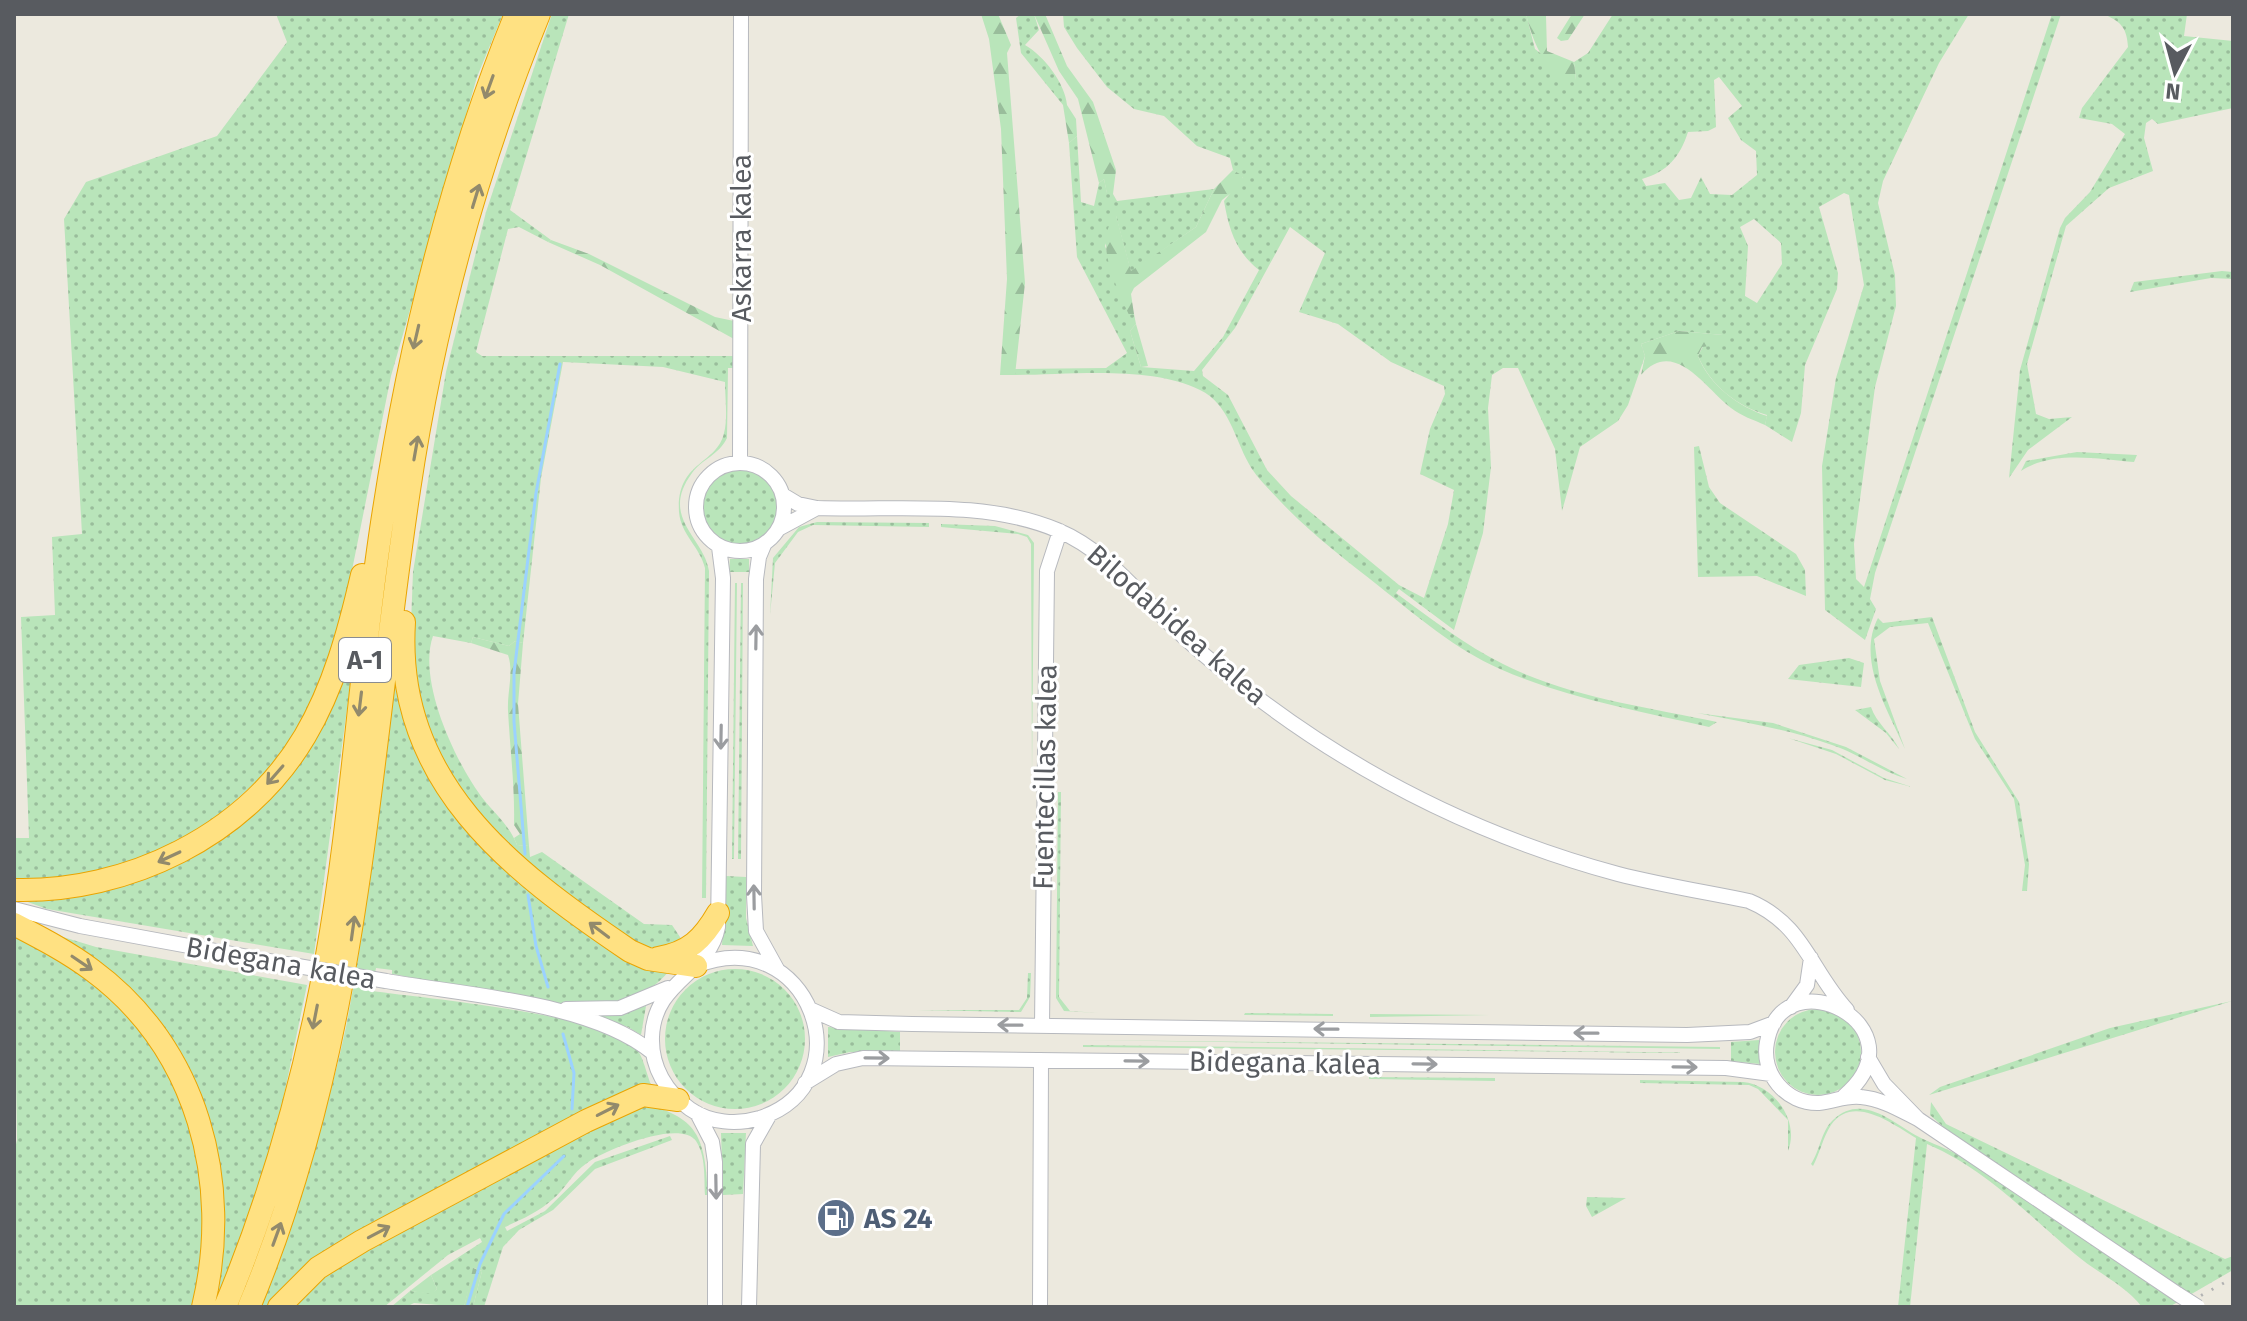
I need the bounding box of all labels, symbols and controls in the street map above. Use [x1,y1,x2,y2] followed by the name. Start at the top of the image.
[2135,32,2215,112] north arrow
[480,74,495,99] one-way arrow
[2164,77,2182,106] text: N
[725,154,758,322] street label: Askarra kalea
[469,183,484,209] one-way arrow
[408,323,423,349] one-way arrow
[409,436,424,462] one-way arrow
[1080,538,1274,712] street label: Bilodabidea kalea
[748,624,763,651] one-way arrow
[339,638,391,682] road number: A-1
[1027,664,1063,890] street label: Fuentecillas kalea
[352,690,367,717] one-way arrow
[713,723,729,750] one-way arrow
[267,765,285,785] one-way arrow
[157,850,181,865] one-way arrow
[746,884,762,911] one-way arrow
[346,916,361,941] one-way arrow
[589,921,610,938] one-way arrow
[183,930,379,996] street label: Bidegana kalea
[70,954,92,971] one-way arrow
[307,1004,322,1029] one-way arrow
[997,1018,1024,1033] one-way arrow
[1313,1022,1340,1037] one-way arrow
[1573,1025,1600,1041] one-way arrow
[1189,1045,1381,1081] street label: Bidegana kalea
[863,1050,890,1066] one-way arrow
[1123,1053,1150,1069] one-way arrow
[1411,1056,1438,1072] one-way arrow
[1671,1059,1698,1075] one-way arrow
[596,1101,620,1117] one-way arrow
[708,1173,724,1200] one-way arrow
[815,1197,857,1239] fuel station icon: AS 24
[863,1202,933,1235] place label: AS 24
[271,1222,285,1247] one-way arrow
[366,1223,390,1239] one-way arrow

